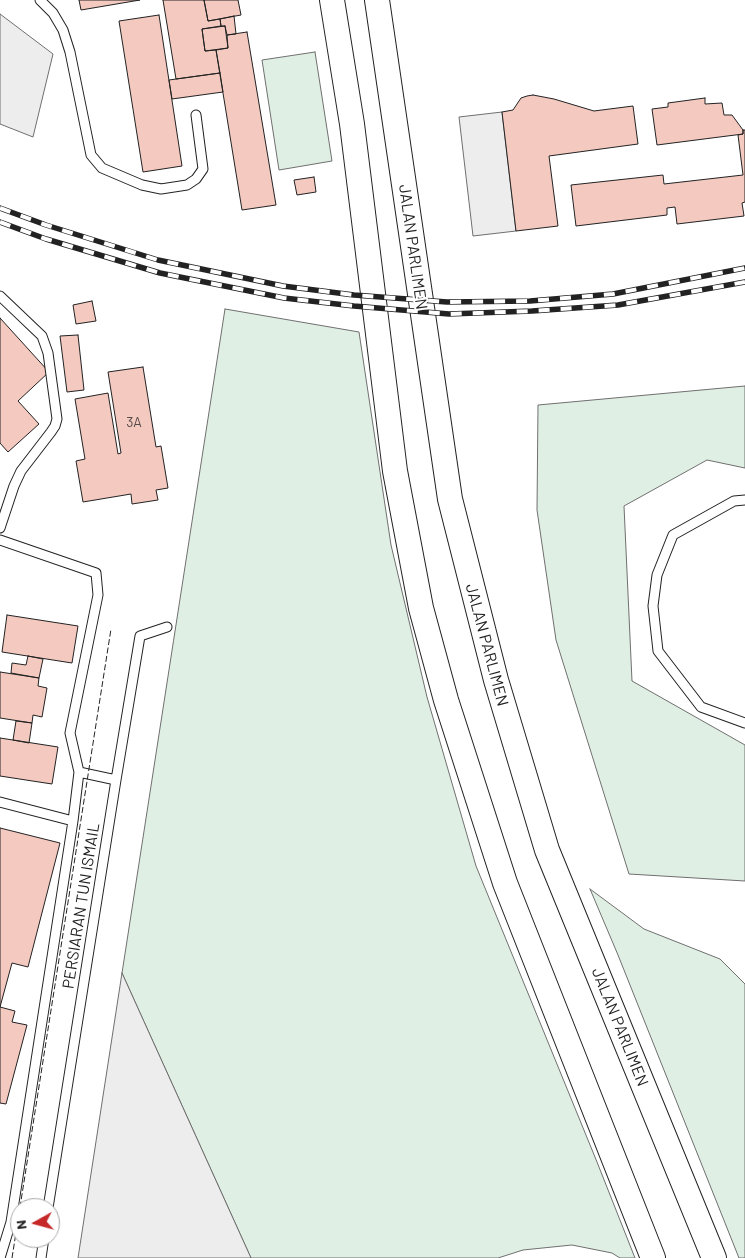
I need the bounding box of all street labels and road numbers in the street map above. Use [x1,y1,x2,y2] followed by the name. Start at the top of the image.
[395,183,431,311] street label: JALAN PARLIMEN
[461,582,513,708] street label: JALAN PARLIMEN
[58,822,104,990] street label: PERSIARAN TUN ISMAIL
[587,965,653,1089] street label: JALAN PARLIMEN

